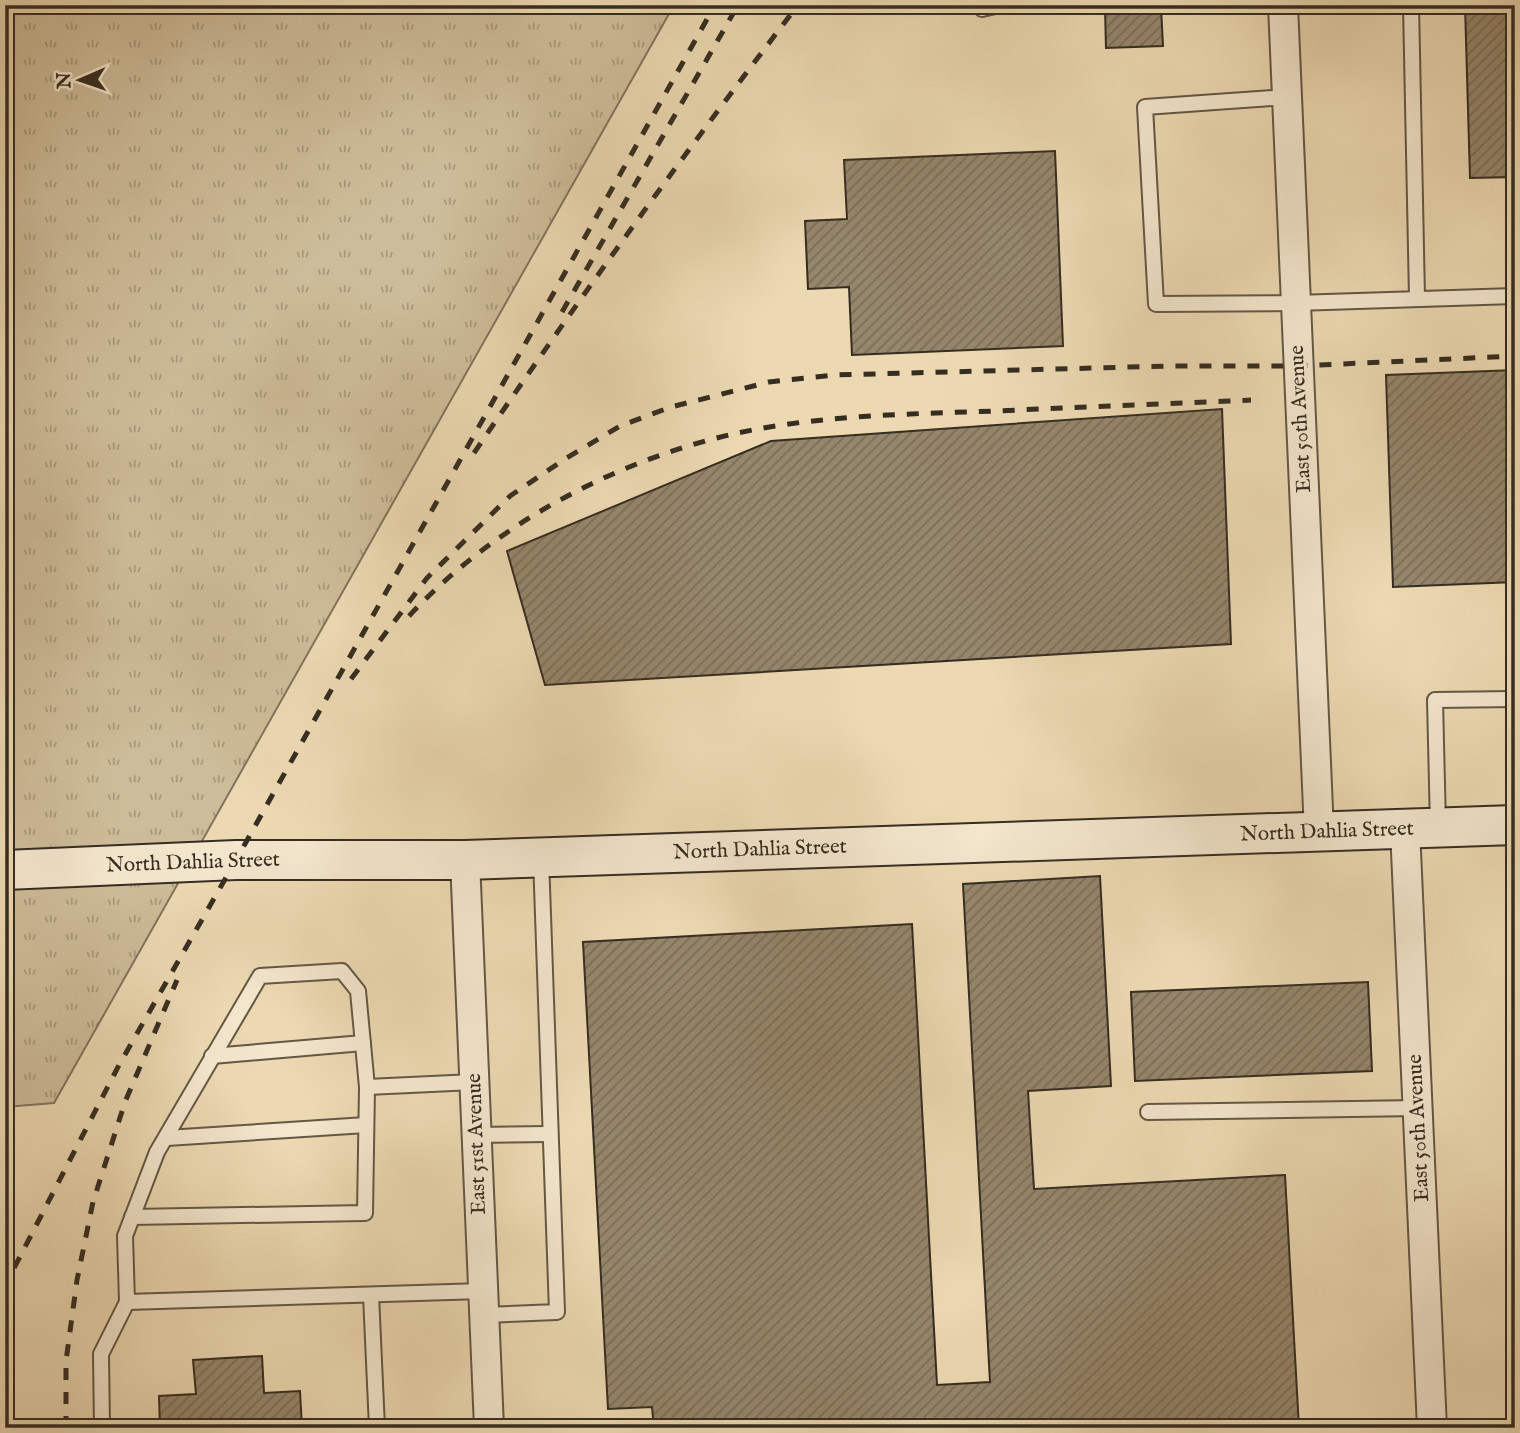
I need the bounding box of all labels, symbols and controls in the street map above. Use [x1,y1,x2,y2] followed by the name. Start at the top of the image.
[46,46,116,116] north arrow
[53,71,77,90] text: N
[1284,344,1318,493] street label: East 50th Avenue
[1240,815,1414,849] street label: North Dahlia Street
[673,833,847,867] street label: North Dahlia Street
[106,846,280,880] street label: North Dahlia Street
[1402,1053,1436,1202] street label: East 50th Avenue
[461,1072,493,1215] street label: East 51st Avenue

